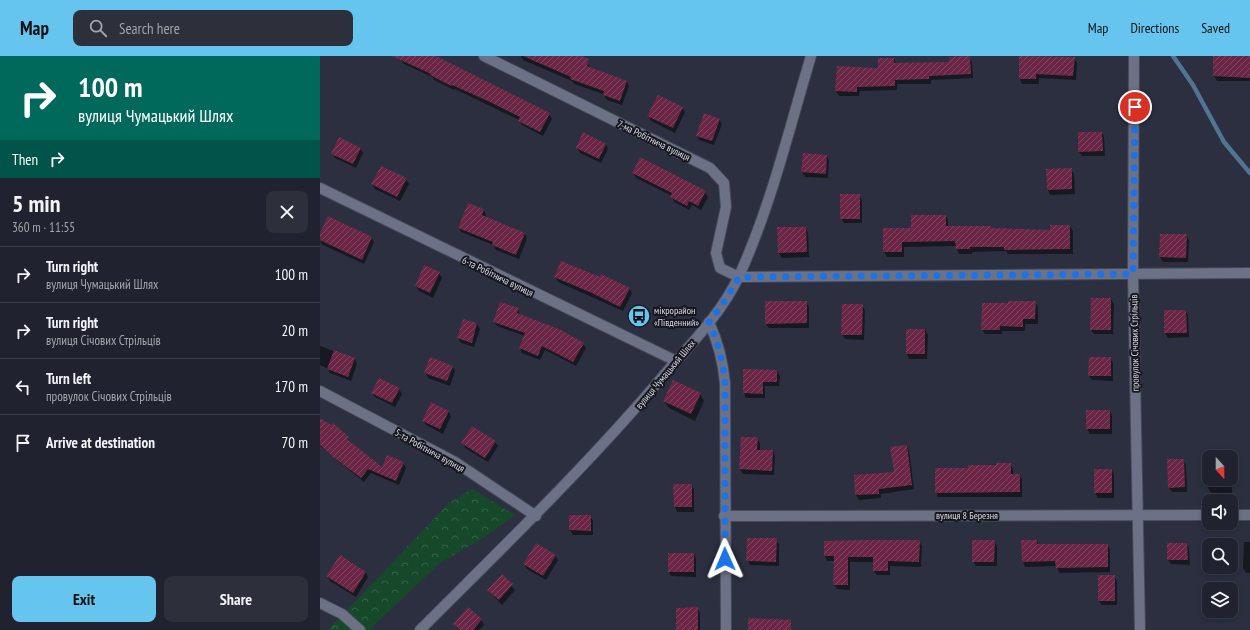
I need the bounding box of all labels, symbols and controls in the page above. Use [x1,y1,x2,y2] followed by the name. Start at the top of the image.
[73,10,353,46] search box
[20,16,49,40] text: Map
[87,17,109,39] icon: search
[119,19,180,38] text: Search here
[1088,19,1108,37] text: Map
[1130,19,1179,37] text: Directions
[1201,19,1230,37] text: Saved
[78,68,142,105] text: 100 m
[12,72,64,124] icon: right
[1118,90,1152,124] pin
[1124,96,1146,118] icon: arrive
[78,104,234,127] text: вулиця Чумацький Шлях
[615,117,693,164] street label: 7-ма Робітнича вулиця
[46,148,68,170] icon: right
[12,150,38,169] text: Then
[12,188,60,219] text: 5 min
[266,191,308,233] button: close
[12,219,75,236] text: 360 m · 11:55
[460,254,536,299] street label: 6-та Робітнича вулиця
[46,257,98,276] text: Turn right
[12,264,34,286] icon: right
[275,265,308,284] text: 100 m
[46,276,158,293] text: вулиця Чумацький Шлях
[1127,295,1142,391] street label: провулок Січових Стрільців
[626,303,652,329] bus stop icon: мікрорайон «Південний»
[654,304,699,329] place label: мікрорайон «Південний»
[46,313,98,332] text: Turn right
[12,320,34,342] icon: right
[282,321,308,340] text: 20 m
[46,332,161,349] text: вулиця Січових Стрільців
[633,337,698,412] street label: вулиця Чумацький Шлях
[46,369,91,388] text: Turn left
[12,376,34,398] icon: left
[275,377,308,396] text: 170 m
[46,388,172,405] text: провулок Січових Стрільців
[392,426,467,475] street label: 5-та Робітнича вулиця
[12,432,34,454] icon: arrive
[46,433,155,452] text: Arrive at destination
[282,433,308,452] text: 70 m
[1202,450,1238,486] north arrow
[1202,450,1238,618] map controls
[1202,494,1238,530] button: sound
[936,509,998,522] street label: вулиця 8 Березня
[704,538,746,580] position arrow
[1202,538,1238,574] button: search
[12,576,156,622] button: Exit
[164,576,308,622] button: Share
[1202,582,1238,618] button: layers

